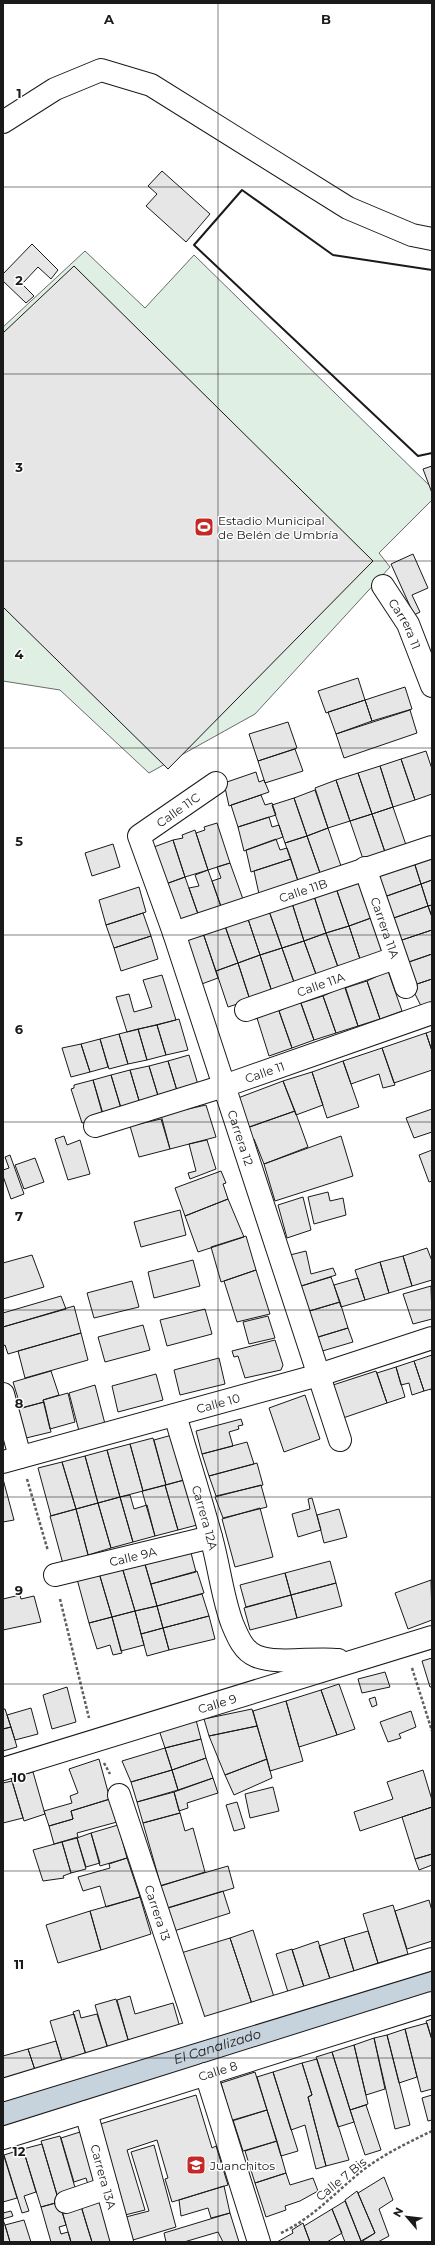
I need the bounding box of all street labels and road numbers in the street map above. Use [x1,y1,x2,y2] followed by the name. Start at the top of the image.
[386,595,424,651] street label: Carrera 11
[153,789,203,830] street label: Calle 11C
[277,875,329,905] street label: Calle 11B
[368,895,403,961] street label: Carrera 11A
[295,969,347,999] street label: Calle 11A
[243,1058,286,1086] street label: Calle 11
[225,1108,257,1168] street label: Carrera 12
[194,1390,242,1416] street label: Calle 10
[189,1483,222,1552] street label: Carrera 12A
[108,1543,158,1569] street label: Calle 9A
[196,1690,238,1716] street label: Calle 9
[142,1883,174,1943] street label: Carrera 13
[196,2057,239,2084] street label: Calle 8
[88,2143,120,2211] street label: Carrera 13A
[313,2154,369,2204] street label: Calle 7 Bis

